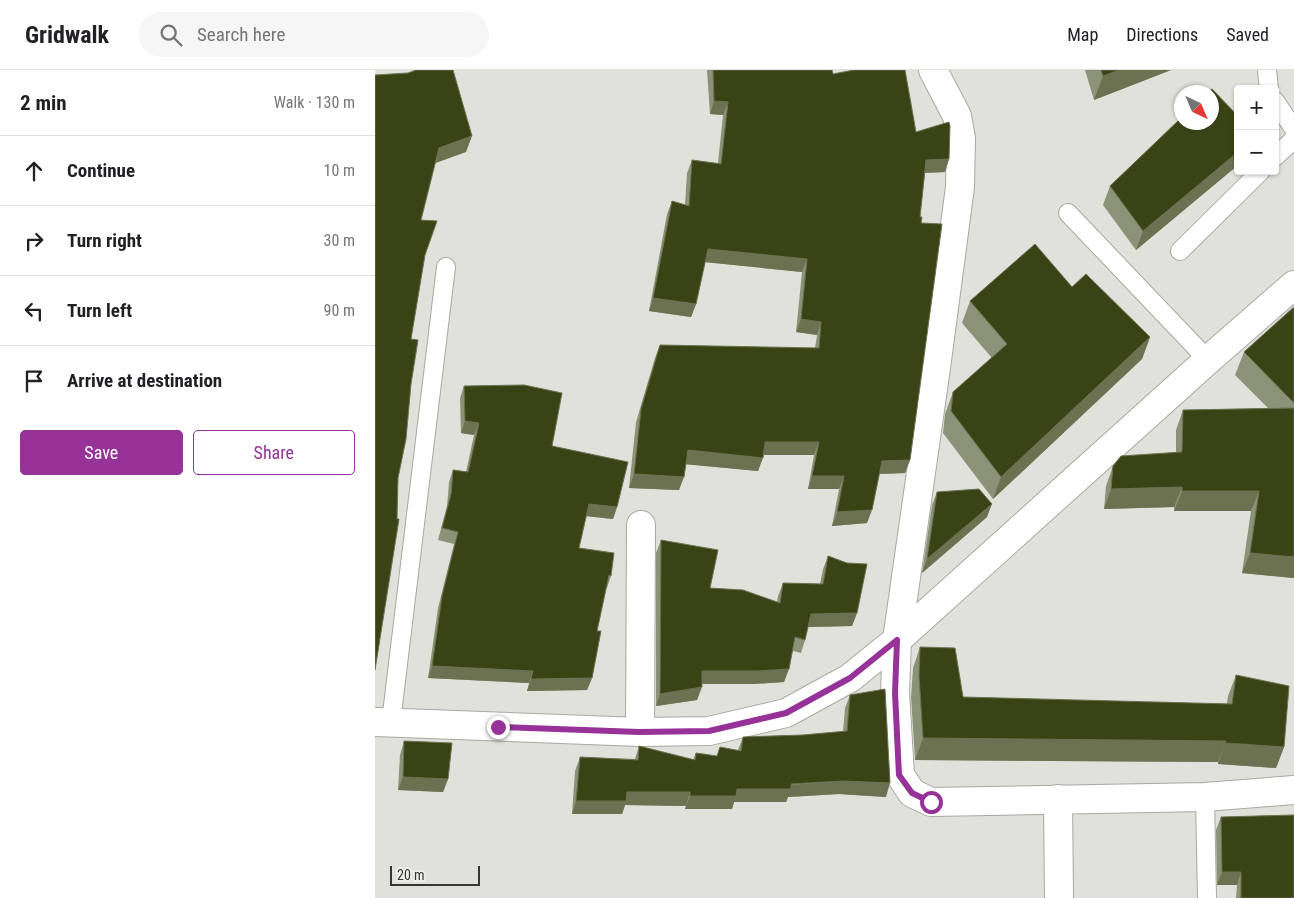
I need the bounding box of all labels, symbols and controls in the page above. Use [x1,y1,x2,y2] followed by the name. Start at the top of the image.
[139,12,489,57] search box
[25,21,109,49] text: Gridwalk
[157,21,185,49] icon: search
[197,23,285,46] text: Search here
[1067,24,1098,45] text: Map
[1126,24,1198,45] text: Directions
[1226,24,1269,45] text: Saved
[1174,85,1219,130] north arrow
[1234,85,1279,175] map controls
[1234,85,1279,130] button: +
[20,91,67,115] text: 2 min
[274,93,355,112] text: Walk · 130 m
[1234,130,1279,175] button: −
[20,157,48,185] icon: ahead
[67,159,135,182] text: Continue
[323,161,355,180] text: 10 m
[20,227,48,255] icon: right
[67,229,142,252] text: Turn right
[323,231,355,250] text: 30 m
[20,297,48,325] icon: left
[67,299,132,322] text: Turn left
[323,301,355,320] text: 90 m
[20,367,48,395] icon: arrive
[67,369,222,392] text: Arrive at destination
[20,430,183,475] button: Save
[193,430,355,475] button: Share
[487,716,510,739] route end
[920,791,943,814] route start
[390,863,480,886] scale bar
[397,867,425,883] text: 20 m

